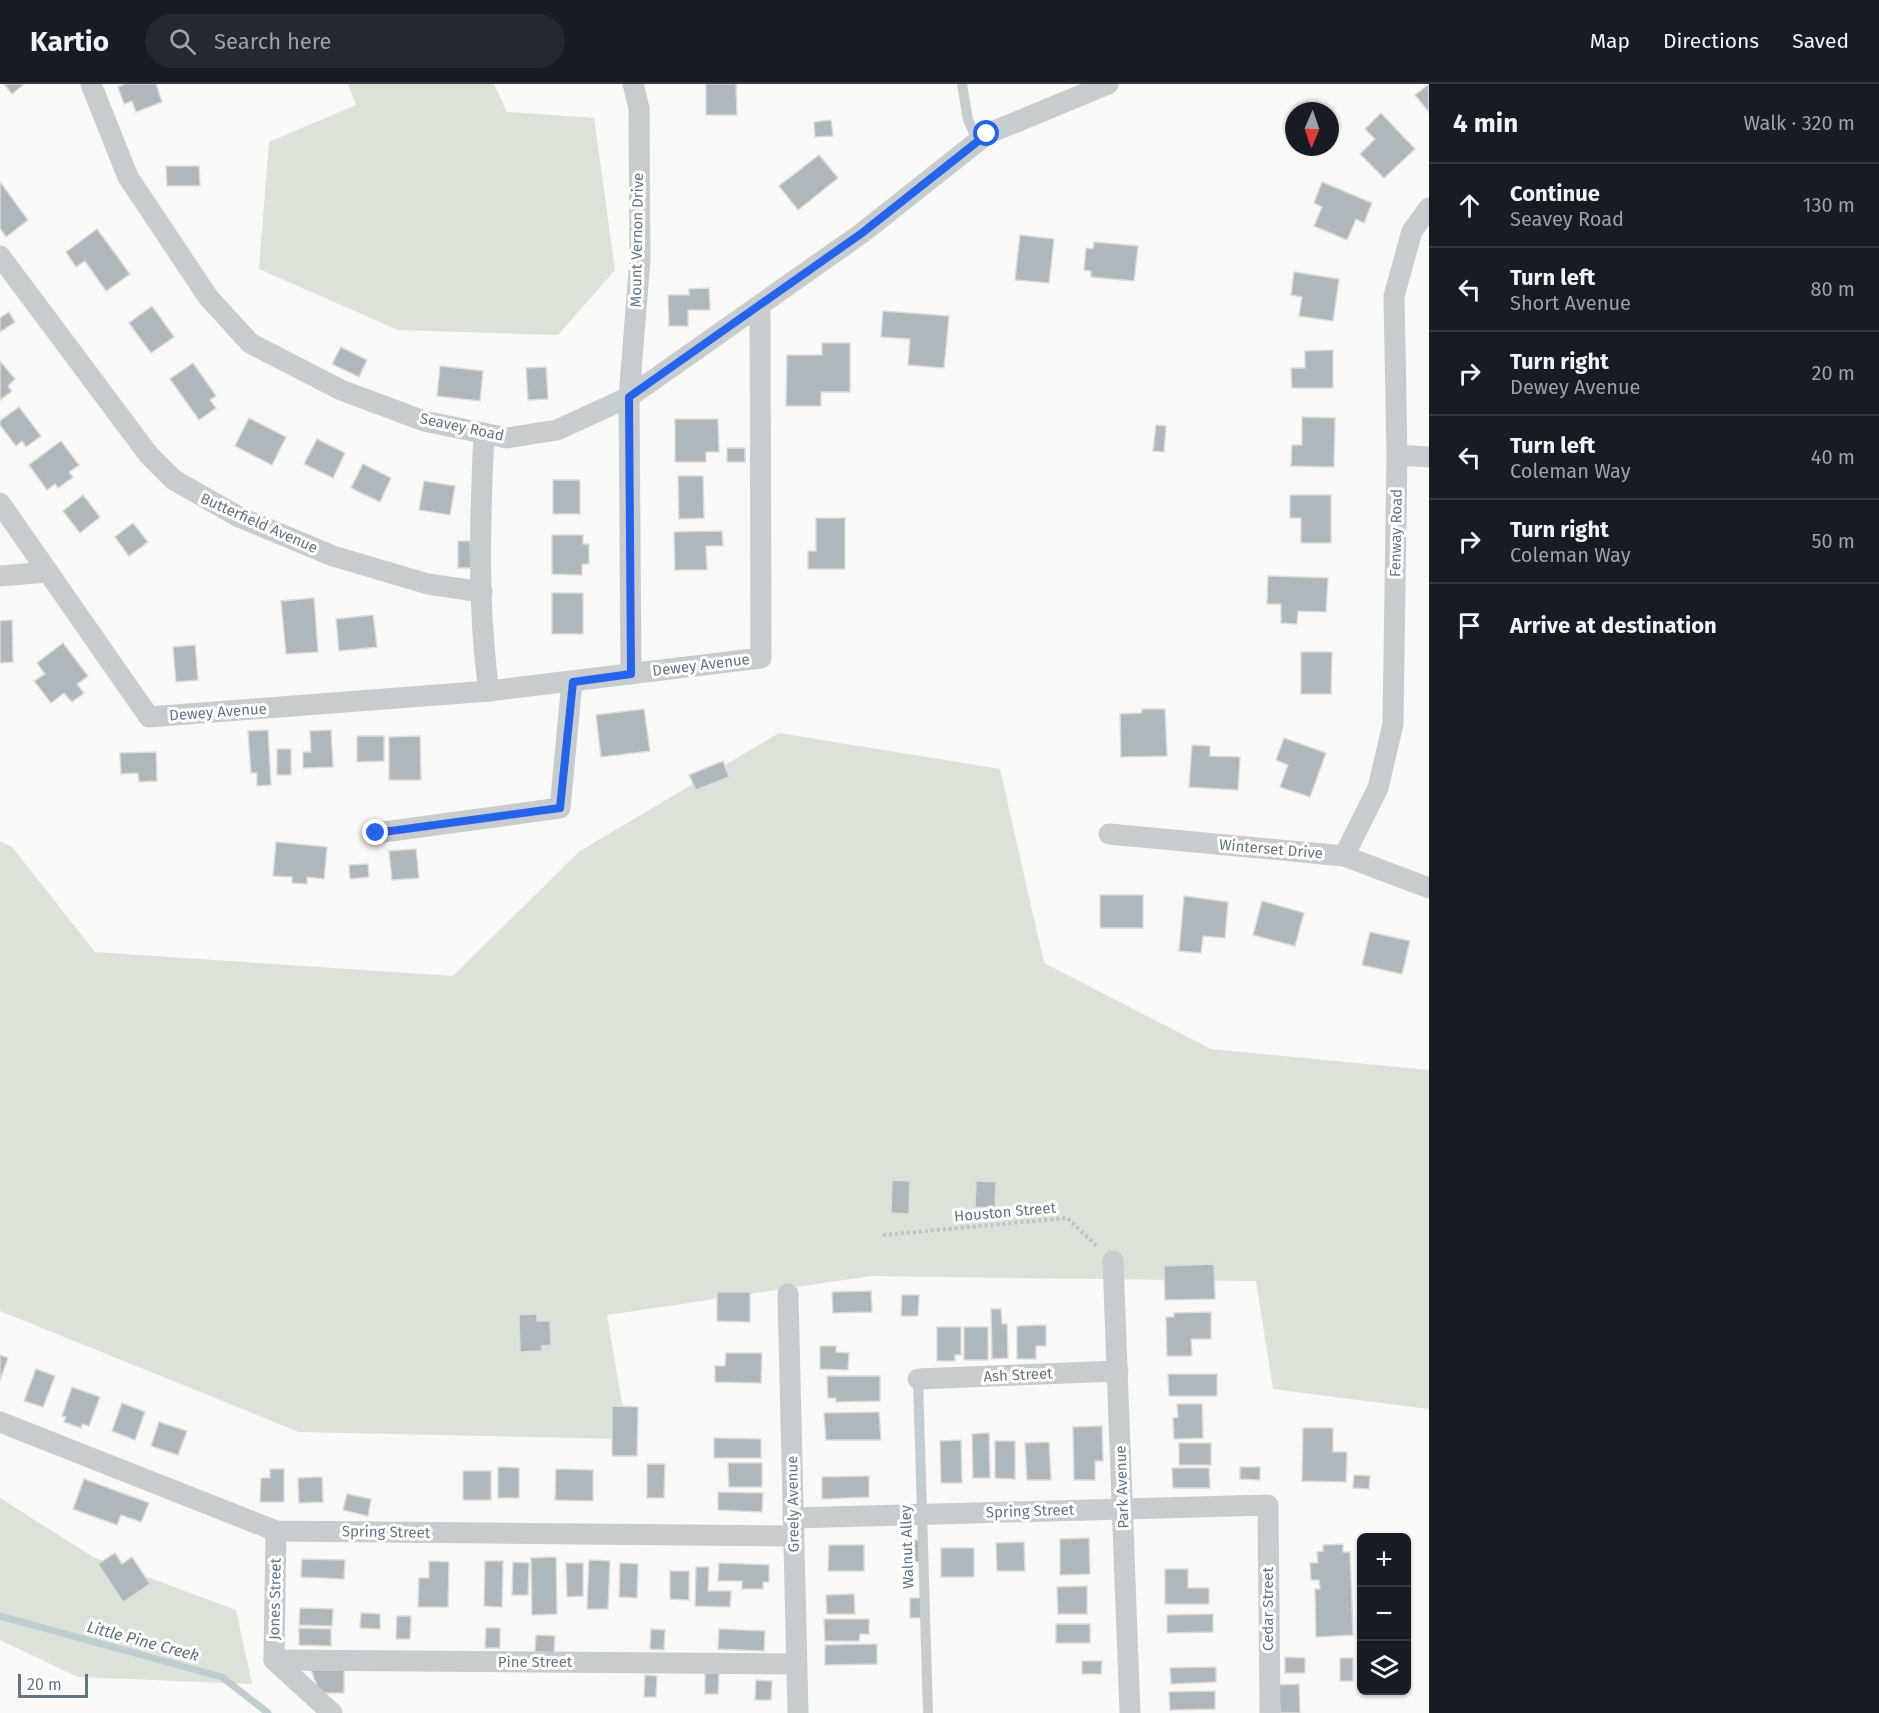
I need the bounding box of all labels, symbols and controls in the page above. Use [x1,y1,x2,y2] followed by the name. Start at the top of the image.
[145,14,565,68] search box
[30,25,109,58] text: Kartio
[166,25,199,58] icon: search
[214,28,332,55] text: Search here
[1590,28,1630,54] text: Map
[1663,28,1759,54] text: Directions
[1792,28,1849,54] text: Saved
[1285,102,1339,156] north arrow
[1453,108,1518,139] text: 4 min
[1744,111,1855,135] text: Walk · 320 m
[973,120,999,146] route start
[627,172,647,308] street label: Mount Vernon Drive
[1510,180,1600,207] text: Continue
[1453,189,1486,222] icon: ahead
[1803,193,1855,217] text: 130 m
[1510,207,1624,231] text: Seavey Road
[1510,264,1595,291] text: Turn left
[1453,273,1486,306] icon: left
[1810,277,1855,301] text: 80 m
[1510,291,1631,315] text: Short Avenue
[1510,348,1609,375] text: Turn right
[1453,357,1486,390] icon: right
[1812,361,1855,385] text: 20 m
[1510,375,1640,399] text: Dewey Avenue
[418,409,506,445] street label: Seavey Road
[1510,432,1595,459] text: Turn left
[1453,441,1486,474] icon: left
[1811,445,1855,469] text: 40 m
[1510,459,1631,483] text: Coleman Way
[198,489,320,557] street label: Butterfield Avenue
[1386,489,1406,577] street label: Fenway Road
[1510,516,1609,543] text: Turn right
[1453,525,1486,558] icon: right
[1811,529,1855,553] text: 50 m
[1510,543,1631,567] text: Coleman Way
[1453,609,1486,642] icon: arrive
[1510,612,1717,639] text: Arrive at destination
[651,650,751,680] street label: Dewey Avenue
[169,700,267,724] street label: Dewey Avenue
[362,819,388,845] route end
[1218,835,1324,863] street label: Winterset Drive
[953,1199,1057,1225] street label: Houston Street
[983,1364,1054,1386] street label: Ash Street
[1112,1445,1132,1529] street label: Park Avenue
[783,1456,803,1552] street label: Greely Avenue
[986,1500,1075,1522] street label: Spring Street
[897,1504,917,1589] street label: Walnut Alley
[342,1522,431,1542] street label: Spring Street
[1357,1533,1411,1695] map controls
[1357,1533,1411,1587] button: +
[265,1557,285,1640] street label: Jones Street
[1259,1566,1277,1651] street label: Cedar Street
[1357,1587,1411,1641] button: −
[85,1617,201,1665] water label: Little Pine Creek
[1357,1641,1411,1695] button: layers
[498,1653,573,1671] street label: Pine Street
[18,1671,88,1698] scale bar
[27,1675,62,1694] text: 20 m

